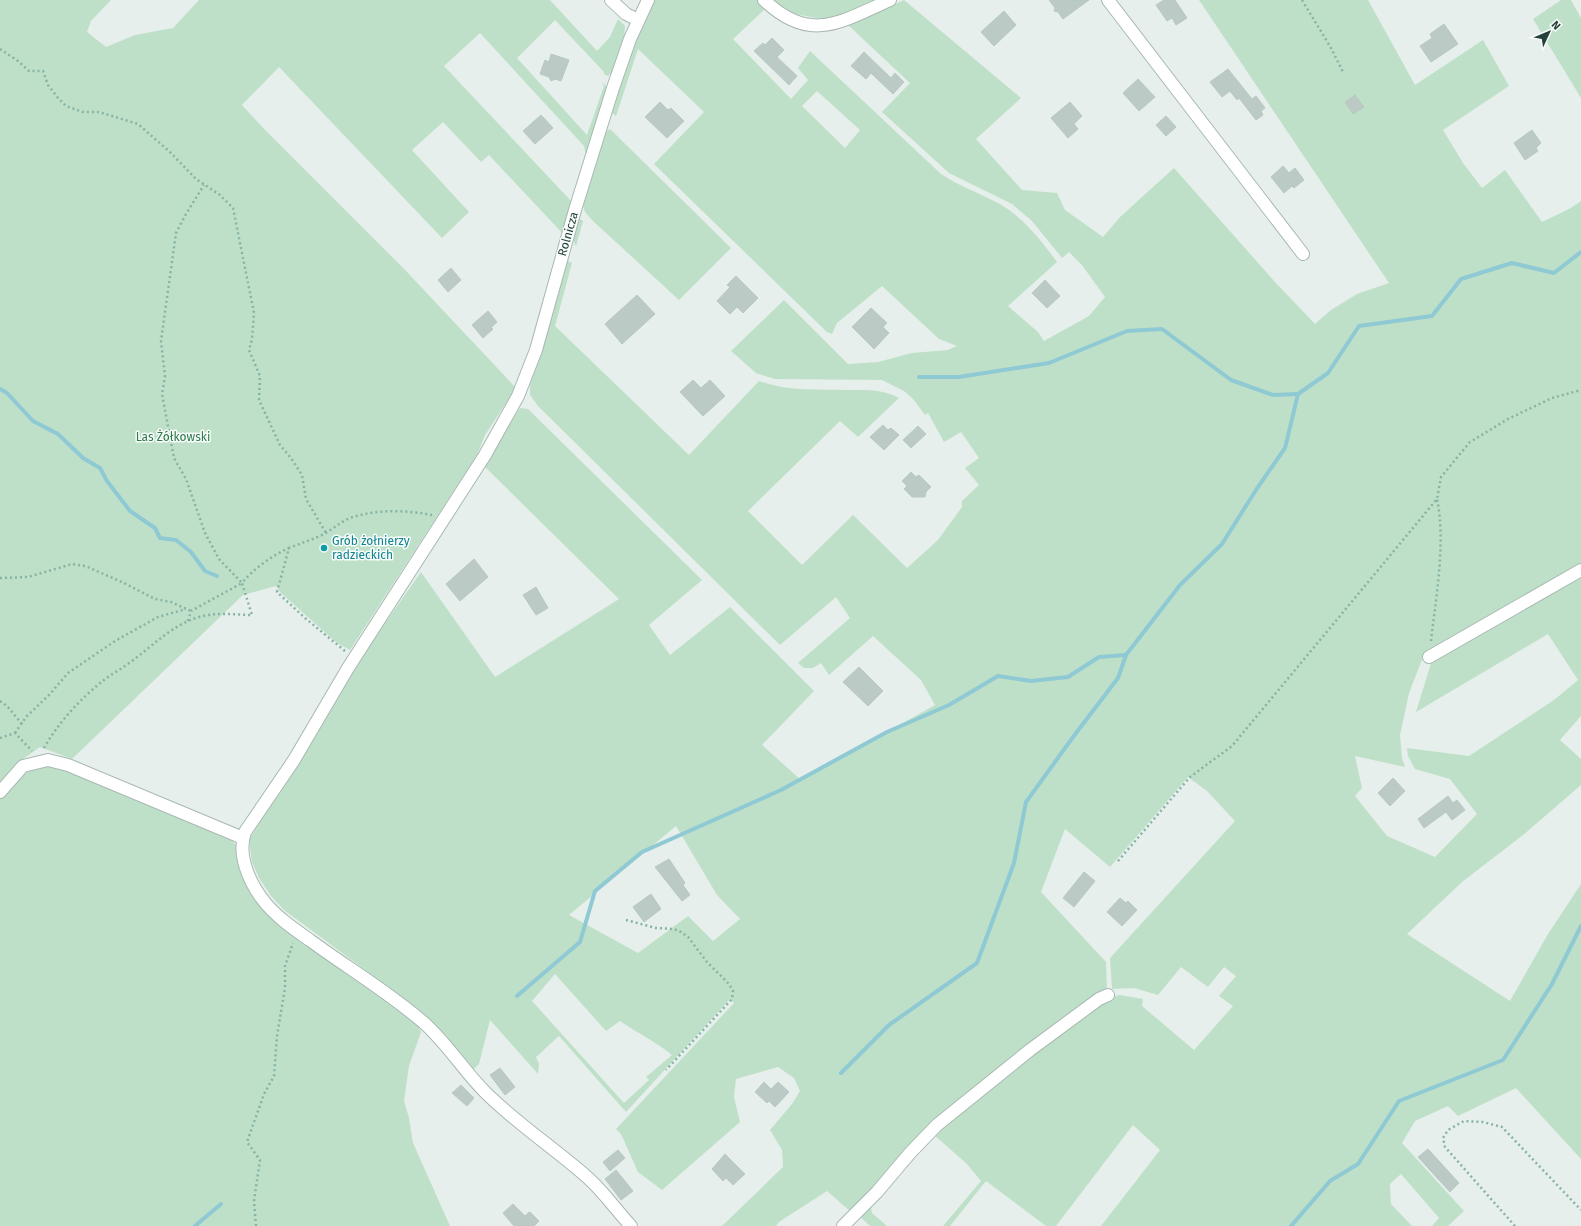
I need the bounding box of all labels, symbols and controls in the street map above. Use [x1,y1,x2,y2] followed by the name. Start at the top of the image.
[1529,12,1569,52] north arrow
[1549,18,1563,33] text: N
[555,210,581,258] street label: Rolnicza
[136,429,210,444] park label: Las Żółkowski
[332,534,410,562] place label: Grób żołnierzy radzieckich
[319,543,329,553] marker: Grób żołnierzy radzieckich

